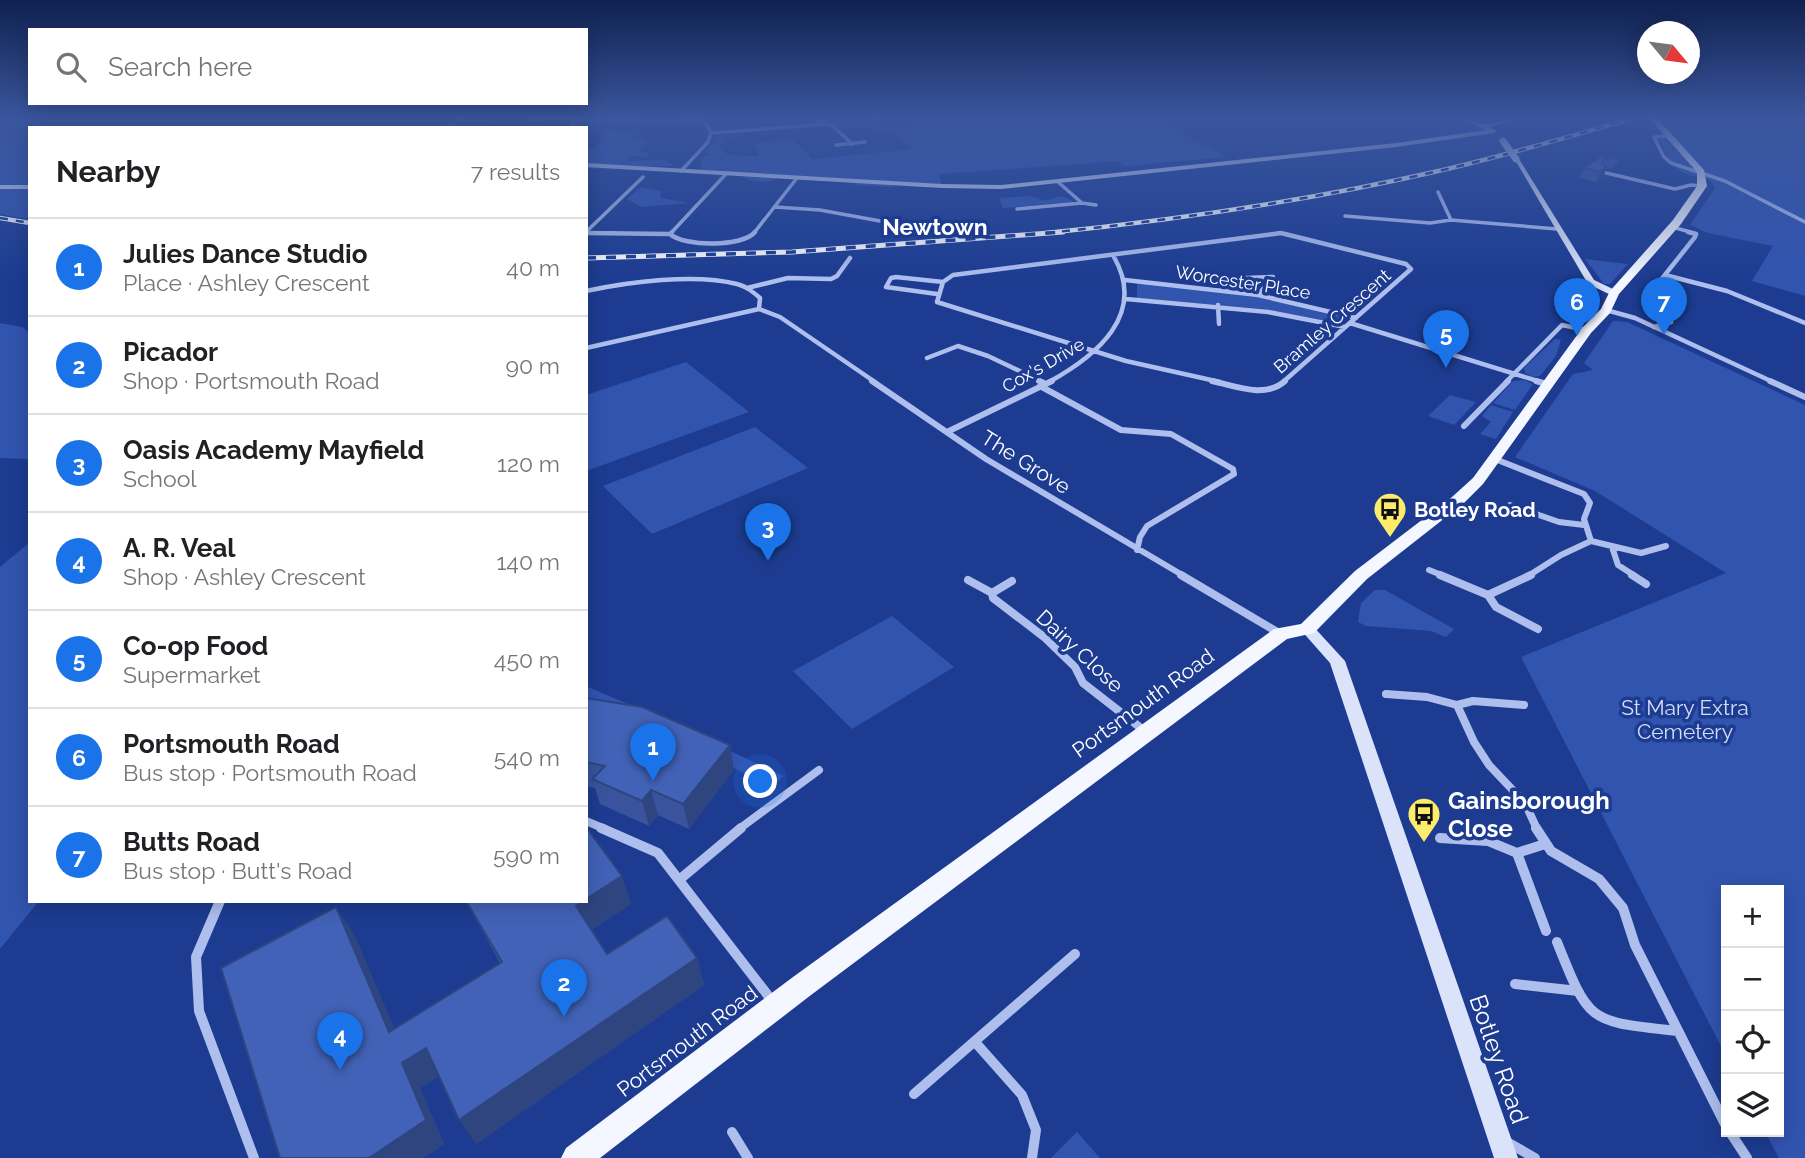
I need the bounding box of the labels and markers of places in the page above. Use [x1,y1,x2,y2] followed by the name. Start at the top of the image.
[1641,277,1687,335] pin: 7
[1554,278,1600,336] pin: 6
[1423,310,1469,368] pin: 5
[1371,490,1409,539] bus stop icon: Botley Road
[1414,497,1536,522] place label: Botley Road
[745,503,791,561] pin: 3
[630,723,676,781] pin: 1
[1448,786,1610,843] place label: Gainsborough Close
[1405,795,1443,844] bus stop icon: Gainsborough Close
[541,959,587,1017] pin: 2
[317,1012,363,1070] pin: 4

